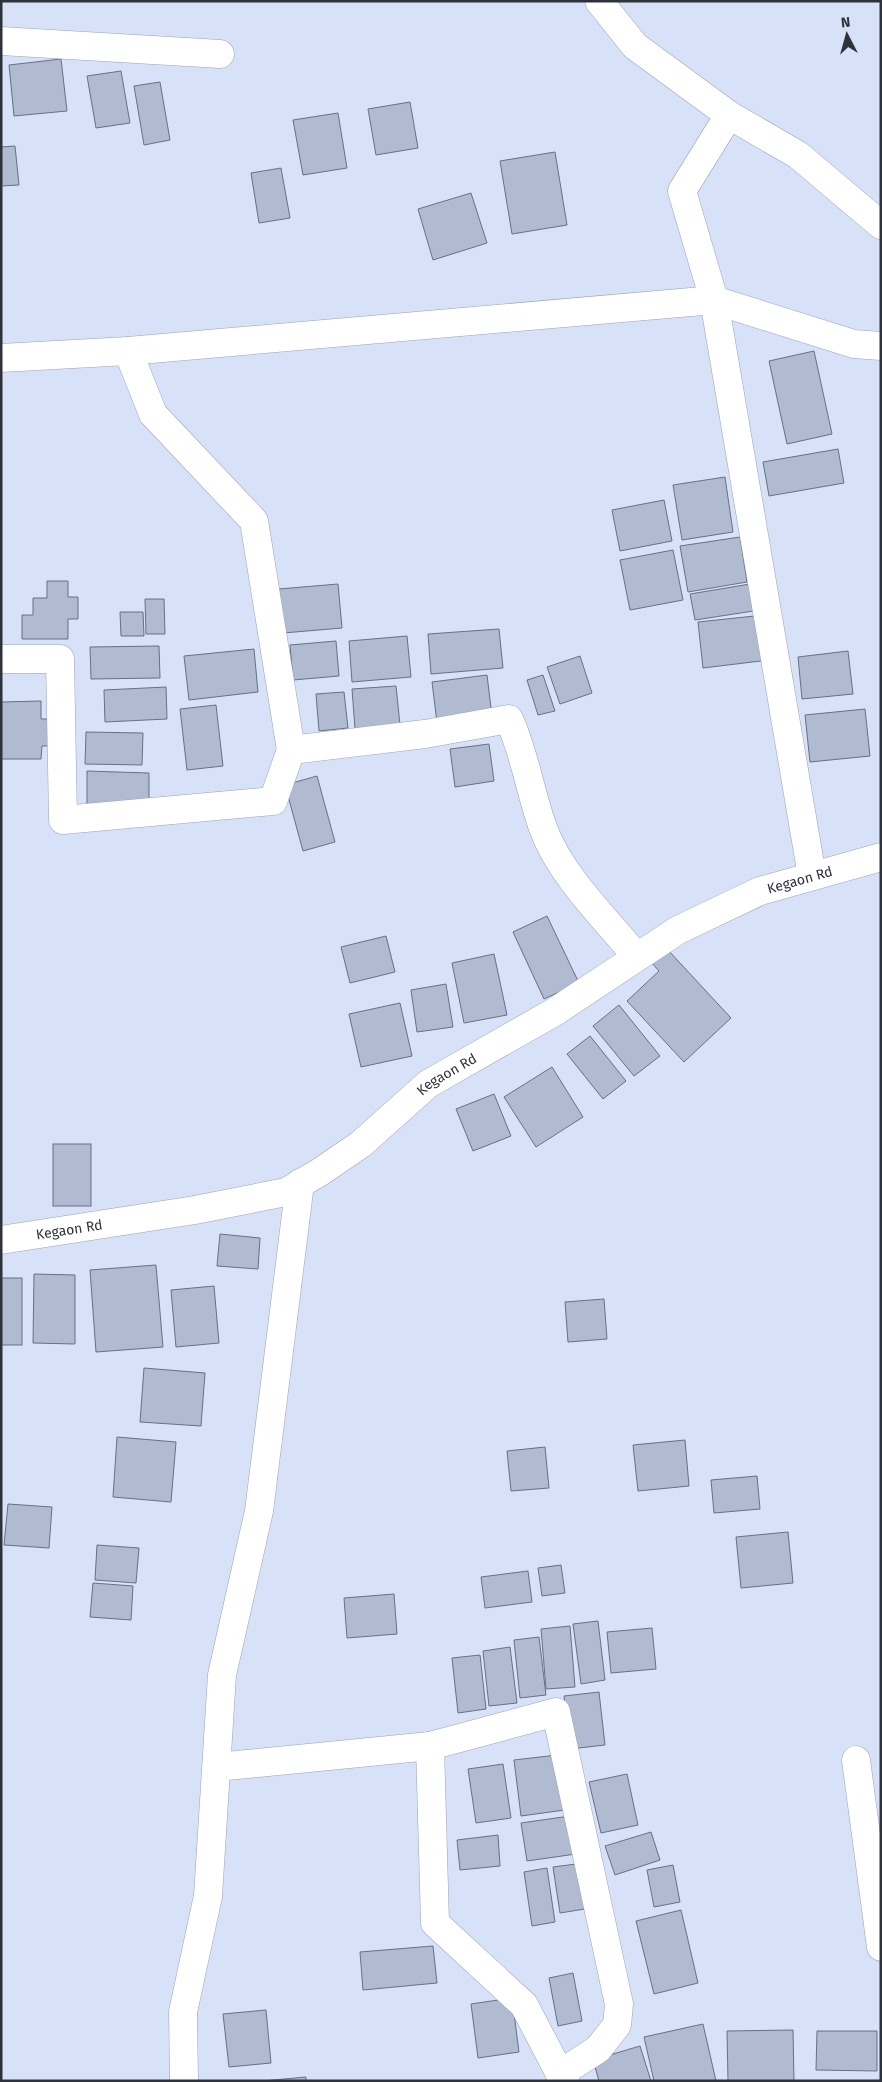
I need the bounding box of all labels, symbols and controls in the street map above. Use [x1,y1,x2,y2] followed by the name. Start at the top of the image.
[822,10,872,60] north arrow
[840,14,851,32] text: N
[765,863,834,898] street label: Kegaon Rd
[413,1050,480,1099] street label: Kegaon Rd
[35,1216,104,1243] street label: Kegaon Rd

